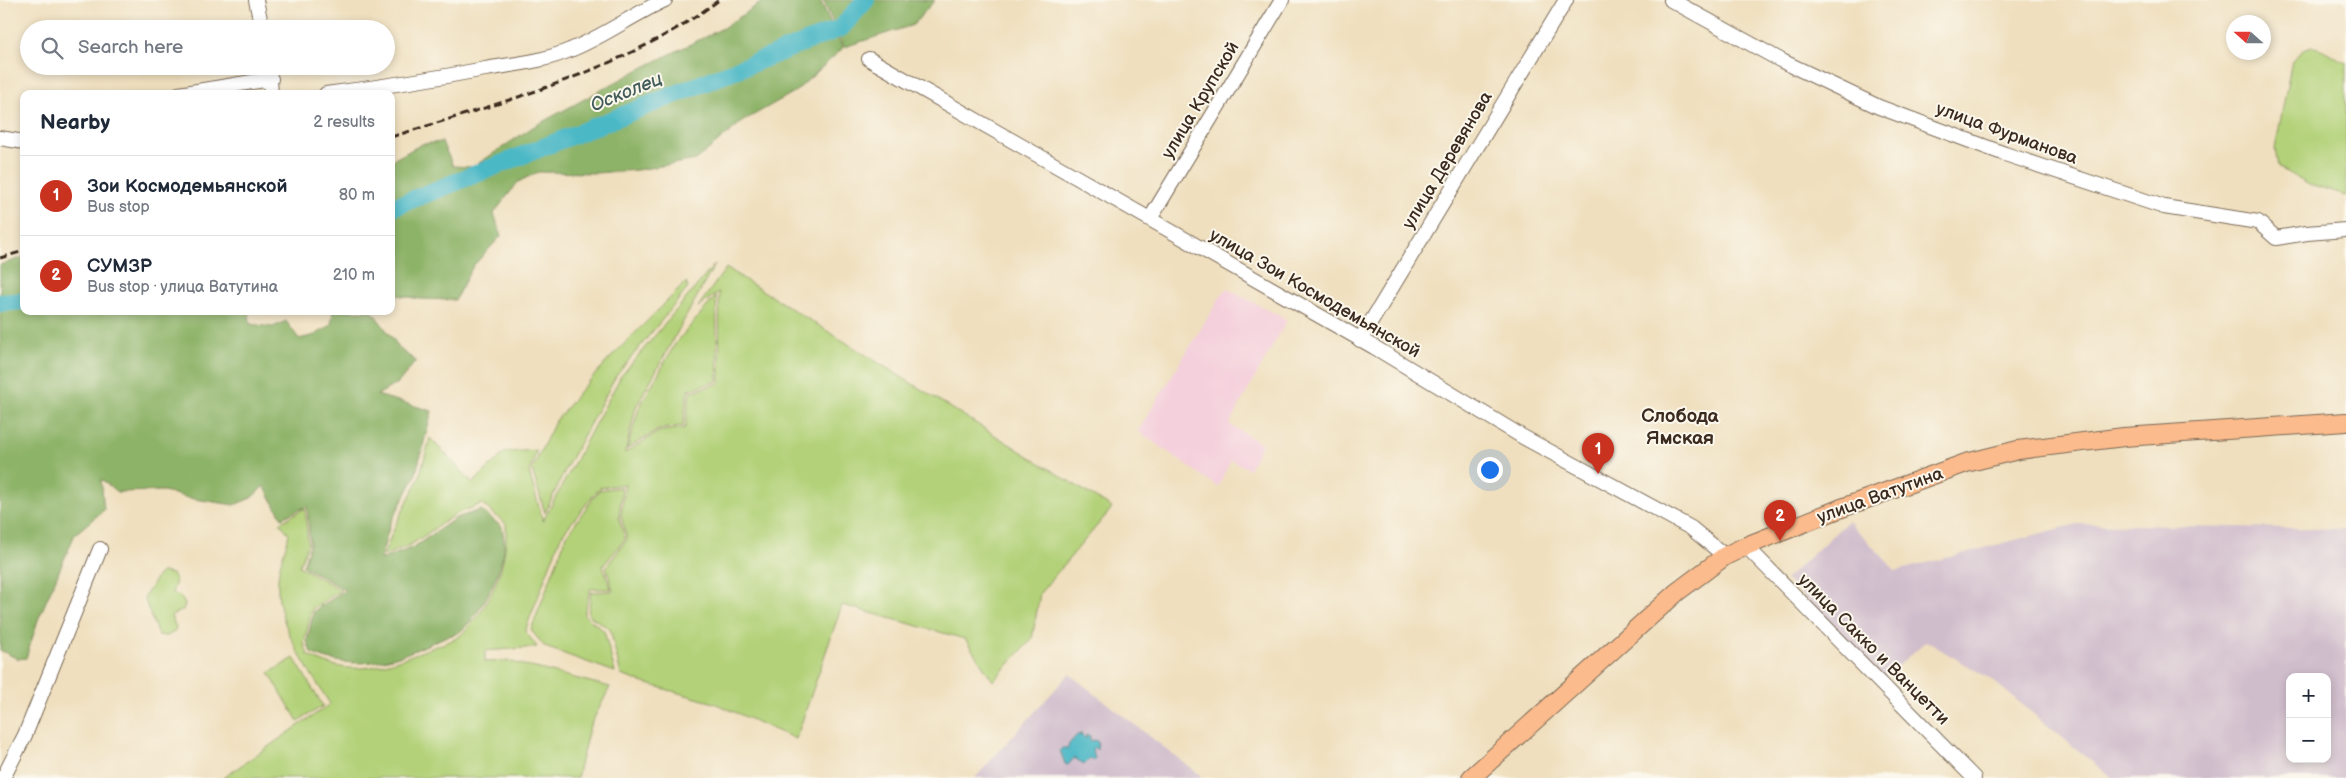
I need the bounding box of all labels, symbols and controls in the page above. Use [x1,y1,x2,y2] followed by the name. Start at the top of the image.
[2226,15,2271,60] north arrow
[20,20,395,75] search box
[38,34,66,62] icon: search
[78,36,183,59] text: Search here
[1157,38,1244,163] street label: улица Крупской
[587,68,666,117] water label: Осколец
[1398,87,1497,233] street label: улица Деревянова
[1933,98,2081,169] street label: улица Фурманова
[40,110,110,135] text: Nearby
[313,113,375,132] text: 2 results
[87,175,287,198] text: Зои Космодемьянской
[53,186,59,205] text: 1
[339,186,375,205] text: 80 m
[87,198,150,217] text: Bus stop
[1206,224,1424,362] street label: улица Зои Космодемьянской
[87,255,152,278] text: СУМЗР
[51,266,61,285] text: 2
[333,266,375,285] text: 210 m
[87,278,278,297] text: Bus stop · улица Ватутина
[1641,405,1720,450] district label: Слобода Ямская
[1582,433,1614,474] pin: 1
[1477,457,1503,483] your location
[1814,463,1946,528] street label: улица Ватутина
[1764,500,1796,541] pin: 2
[1794,569,1954,729] street label: улица Сакко и Ванцетти
[2286,673,2331,763] map controls
[2286,673,2331,718] button: +
[2286,718,2331,763] button: −

